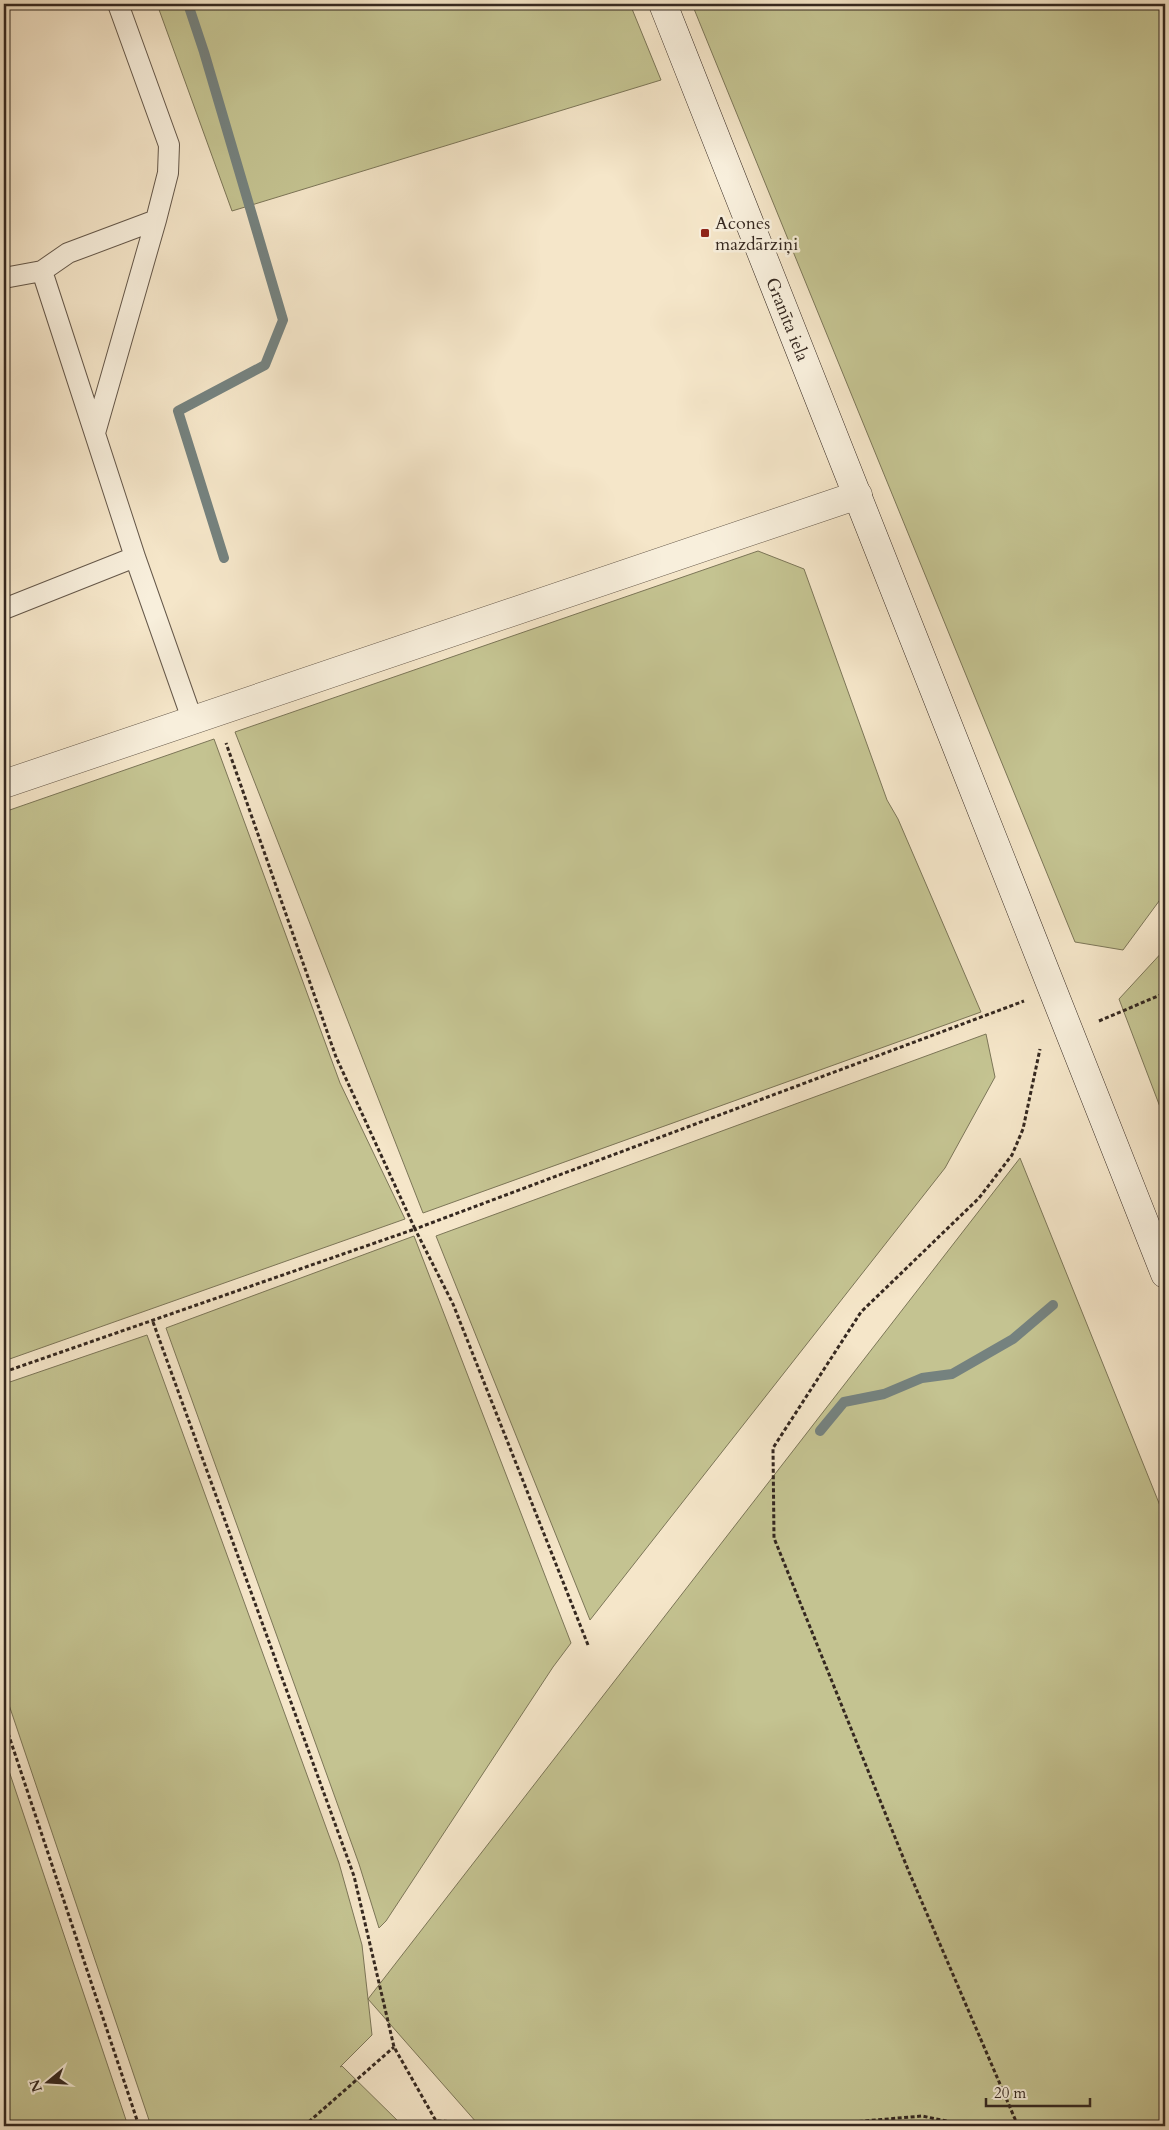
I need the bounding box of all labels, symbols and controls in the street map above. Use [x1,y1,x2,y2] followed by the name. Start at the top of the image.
[715,211,798,257] place label: Acones mazdārziņi
[699,227,711,239] marker: Acones mazdārziņi
[760,274,816,365] street label: Granīta iela
[22,2058,72,2108] north arrow
[986,2075,1090,2107] scale bar
[25,2077,47,2095] text: N
[994,2083,1026,2103] text: 20 m

